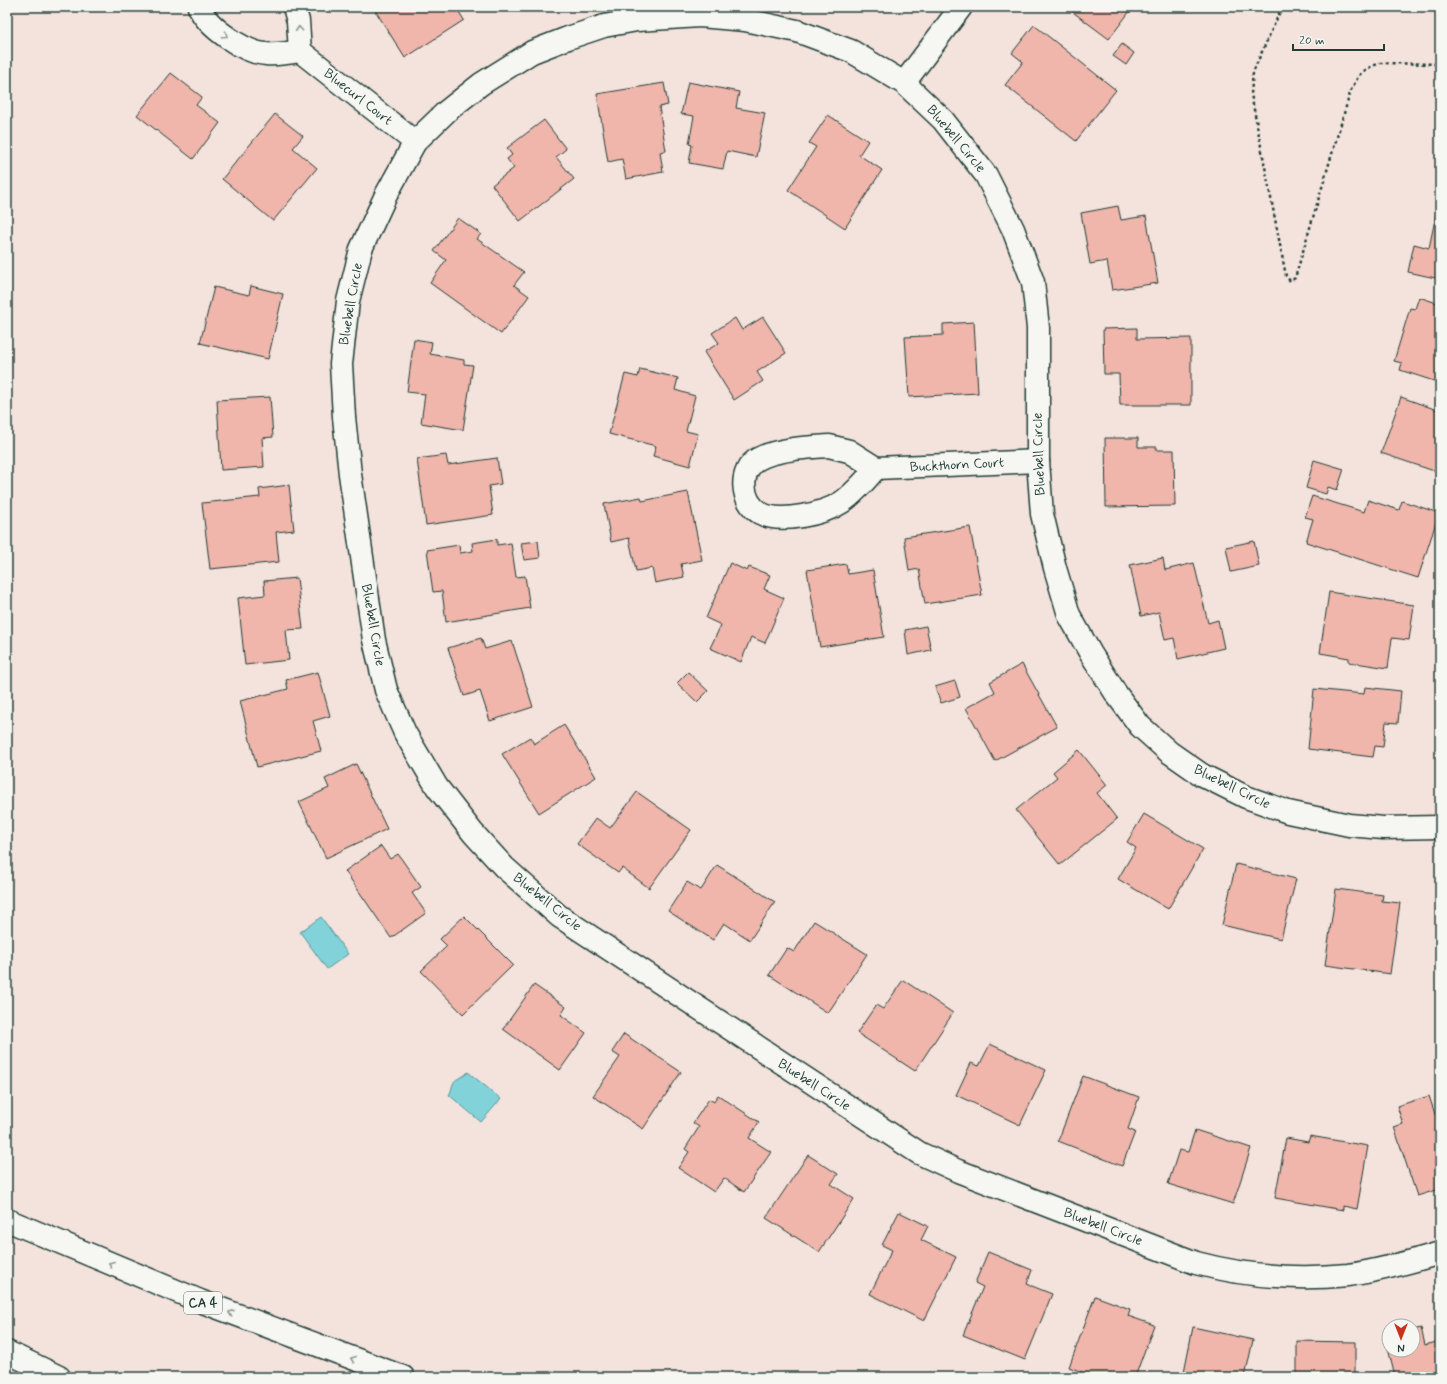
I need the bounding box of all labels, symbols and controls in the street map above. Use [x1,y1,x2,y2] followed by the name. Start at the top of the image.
[294,26,303,32] one-way arrow
[1293,26,1384,52] scale bar
[221,30,228,37] one-way arrow
[1299,33,1325,49] text: 20 m
[320,65,396,129] street label: Bluecurl Court
[922,101,990,177] street label: Bluebell Circle
[335,261,367,347] street label: Bluebell Circle
[1029,412,1049,496] street label: Bluebell Circle
[909,454,1005,476] street label: Buckthorn Court
[357,582,389,668] street label: Bluebell Circle
[1191,761,1273,813] street label: Bluebell Circle
[509,869,585,935] street label: Bluebell Circle
[774,1055,854,1115] street label: Bluebell Circle
[1061,1204,1145,1250] street label: Bluebell Circle
[108,1261,116,1269] one-way arrow
[184,1292,222,1314] road number: CA 4
[228,1310,235,1318] one-way arrow
[1381,1318,1421,1358] north arrow
[1397,1340,1405,1354] text: N
[350,1355,357,1363] one-way arrow

